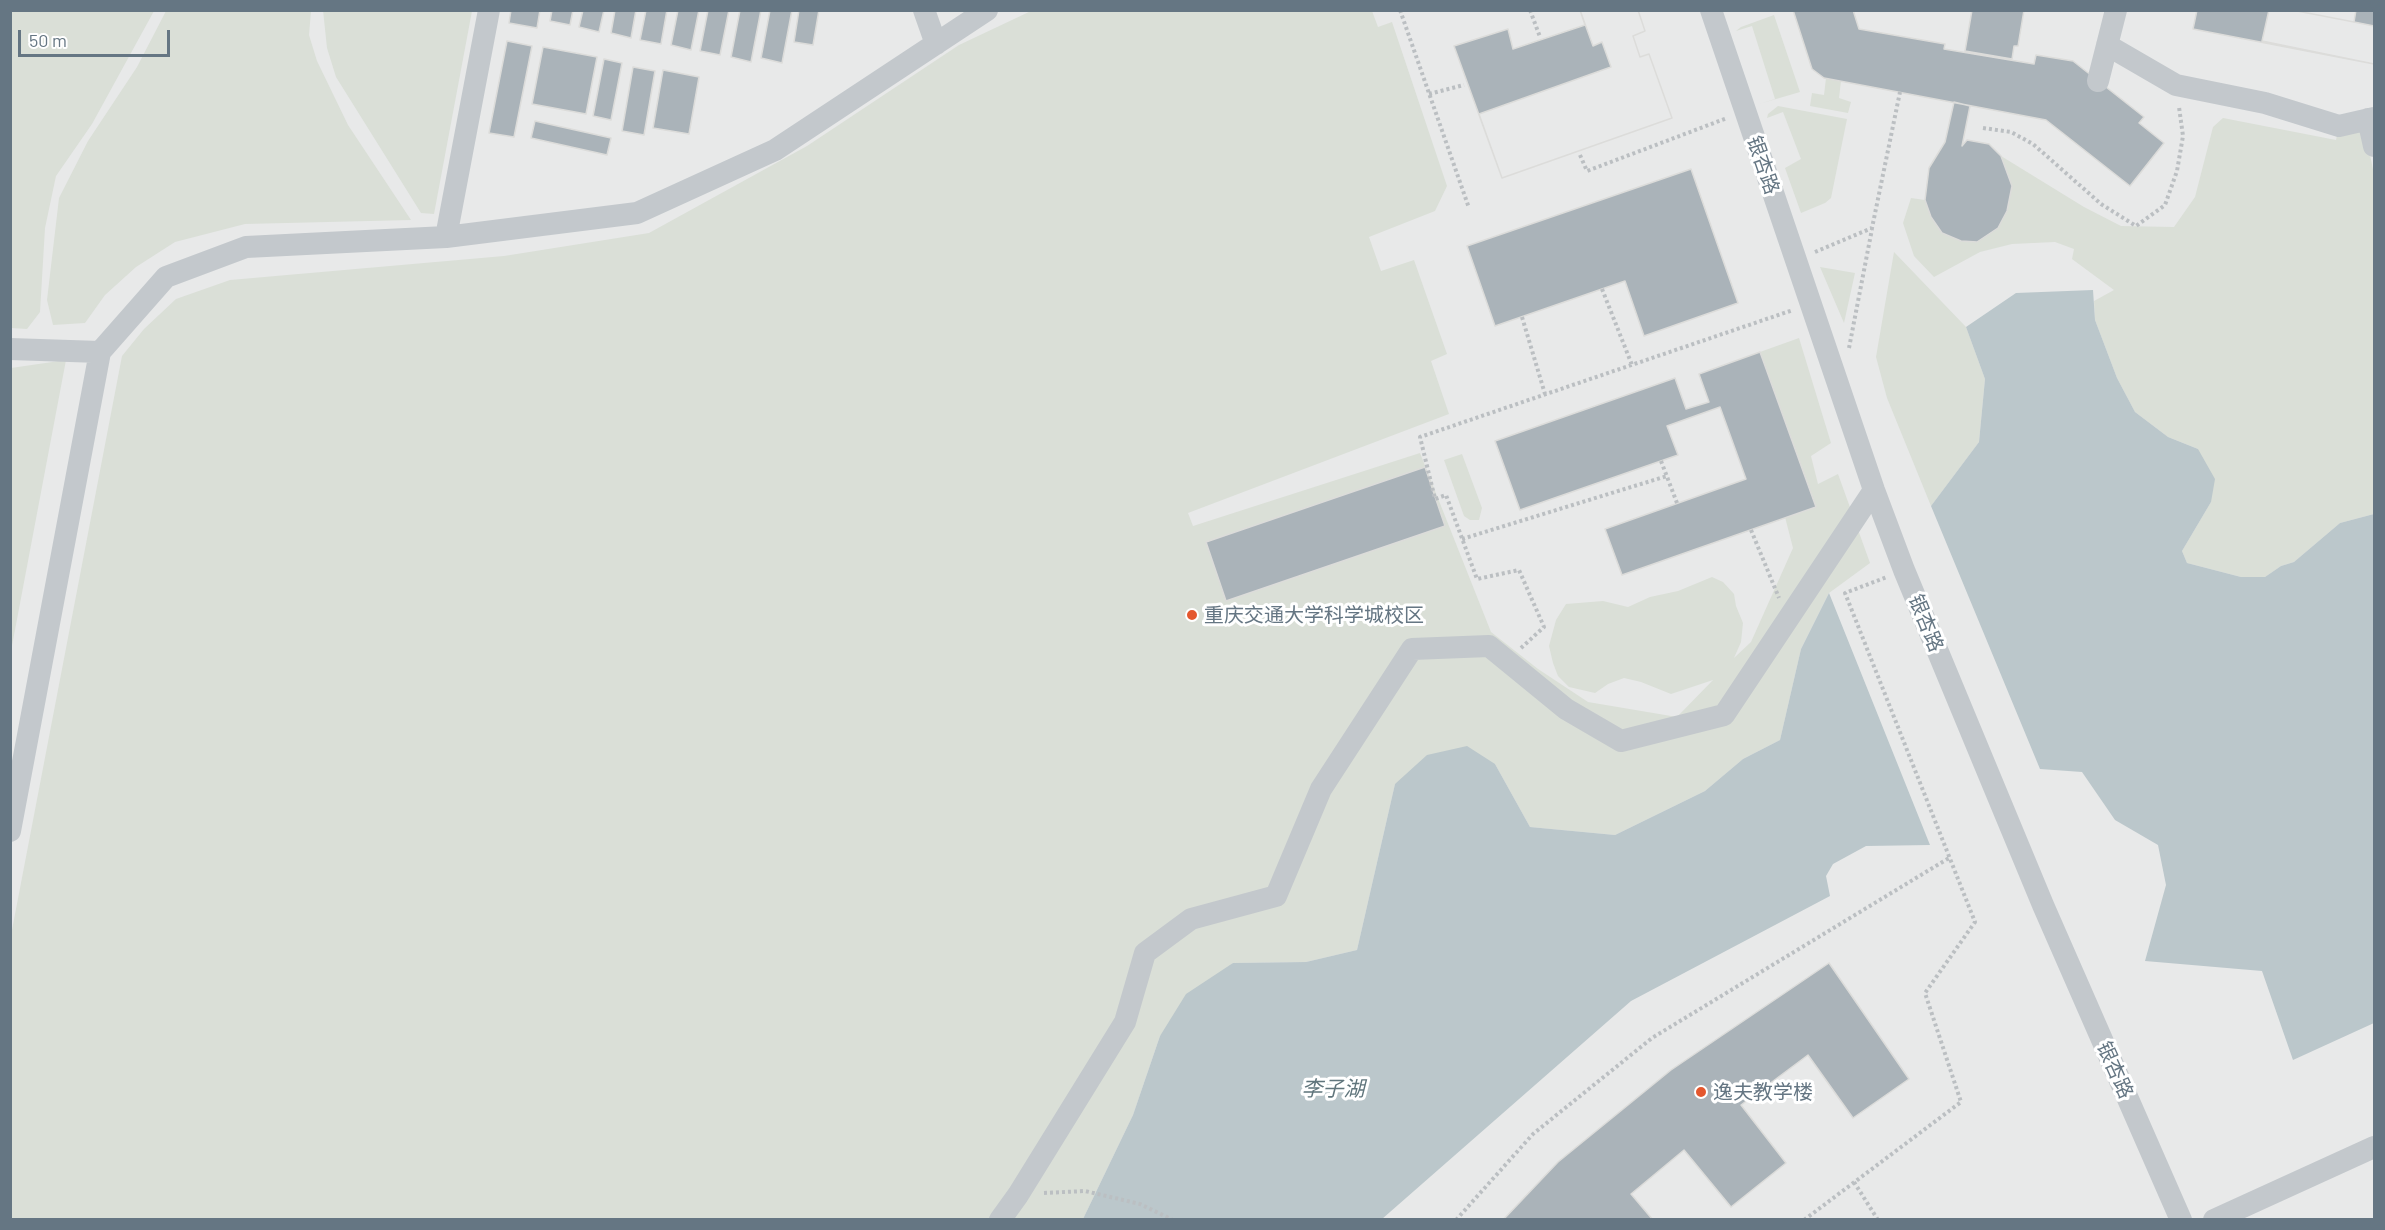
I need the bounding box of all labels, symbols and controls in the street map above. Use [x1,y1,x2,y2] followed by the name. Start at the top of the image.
[21,18,172,56] scale bar
[29,29,67,51] text: 50 m
[1742,133,1784,197] street label: 银杏路
[1904,591,1948,655] street label: 银杏路
[1204,603,1424,627] place label: 重庆交通大学科学城校区
[1185,608,1199,622] marker: 重庆交通大学科学城校区
[2092,1038,2138,1102] street label: 银杏路
[1302,1076,1364,1102] water label: 李子湖
[1713,1080,1813,1104] place label: 逸夫教学楼
[1694,1085,1708,1099] marker: 逸夫教学楼

